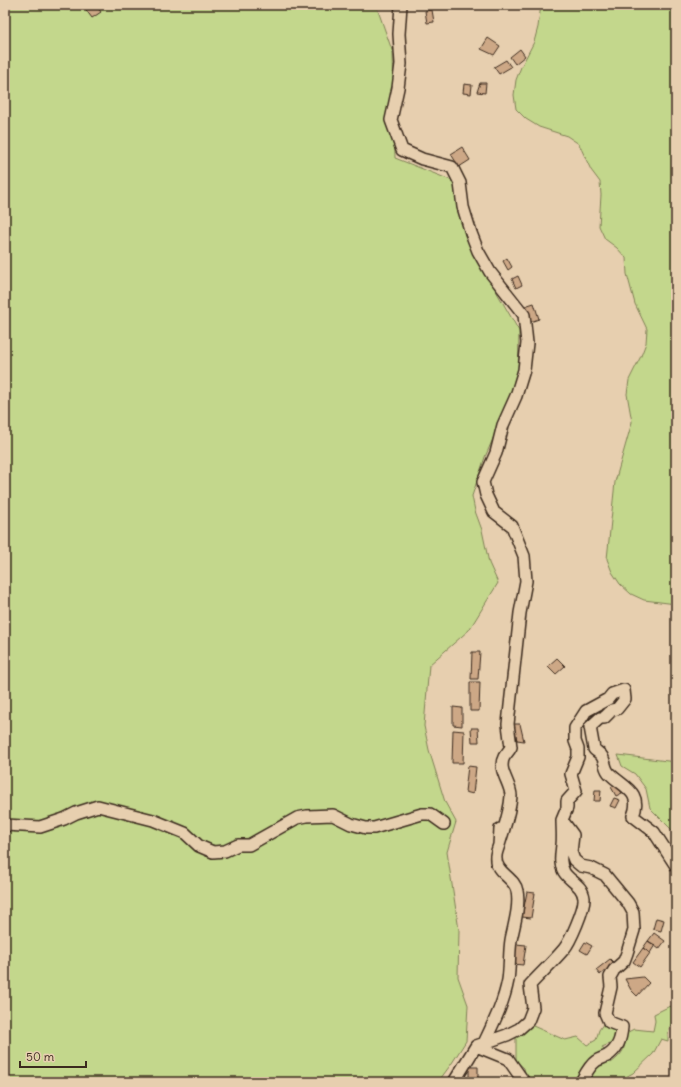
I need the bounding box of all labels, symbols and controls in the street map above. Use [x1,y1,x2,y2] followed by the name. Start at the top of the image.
[20,1043,86,1069] scale bar
[26,1049,55,1064] text: 50 m

